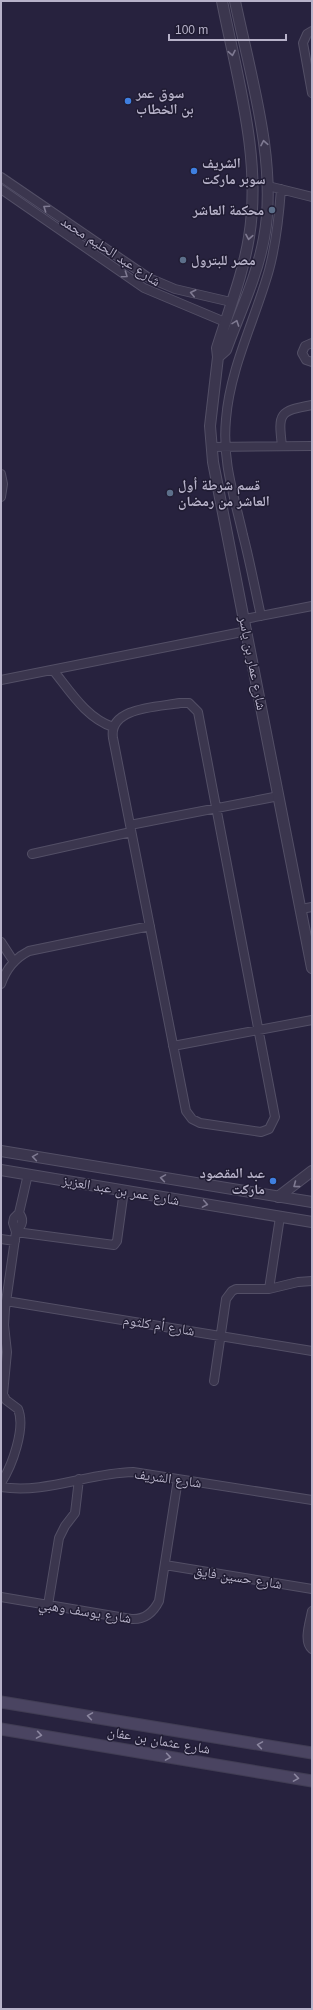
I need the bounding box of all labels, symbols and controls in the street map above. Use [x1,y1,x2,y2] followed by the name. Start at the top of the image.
[169,16,286,42] scale bar
[175,23,208,37] text: 100 m
[228,50,236,56] one-way arrow
[135,85,194,118] place label: سوق عمر بن الخطاب
[123,96,133,106] marker: سوق عمر بن الخطاب
[260,139,268,146] one-way arrow
[202,155,266,188] place label: الشريف سوبر ماركت
[189,166,199,176] marker: الشريف سوبر ماركت
[192,202,264,218] place label: محكمة العاشر
[267,205,277,215] marker: محكمة العاشر
[43,206,50,213] one-way arrow
[57,213,164,291] street label: شارع عبد الحليم محمد
[245,234,254,240] one-way arrow
[191,252,256,269] place label: مصر للبترول
[178,255,188,265] marker: مصر للبترول
[121,270,128,278] one-way arrow
[190,290,196,298] one-way arrow
[231,320,239,327] one-way arrow
[178,477,270,510] place label: قسم شرطة أول العاشر من رمضان
[165,488,175,498] marker: قسم شرطة أول العاشر من رمضان
[234,614,270,712] street label: شارع عمار بن ياسر
[32,1153,38,1162] one-way arrow
[200,1165,265,1197] place label: عبد المقصود ماركت
[60,1172,181,1210] street label: شارع عمر بن عبد العزيز
[160,1174,166,1183] one-way arrow
[268,1176,278,1186] marker: عبد المقصود ماركت
[293,1180,300,1187] one-way arrow
[202,1199,208,1208] one-way arrow
[122,1311,196,1341] street label: شارع أم كلثوم
[133,1465,203,1493] street label: شارع الشريف
[192,1562,283,1594] street label: شارع حسين فايق
[37,1596,133,1630] street label: شارع يوسف وهبي
[87,1713,93,1721] one-way arrow
[106,1723,212,1759] street label: شارع عثمان بن عفان
[36,1730,43,1739] one-way arrow
[257,1741,263,1749] one-way arrow
[165,1752,171,1761] one-way arrow
[293,1773,299,1782] one-way arrow

